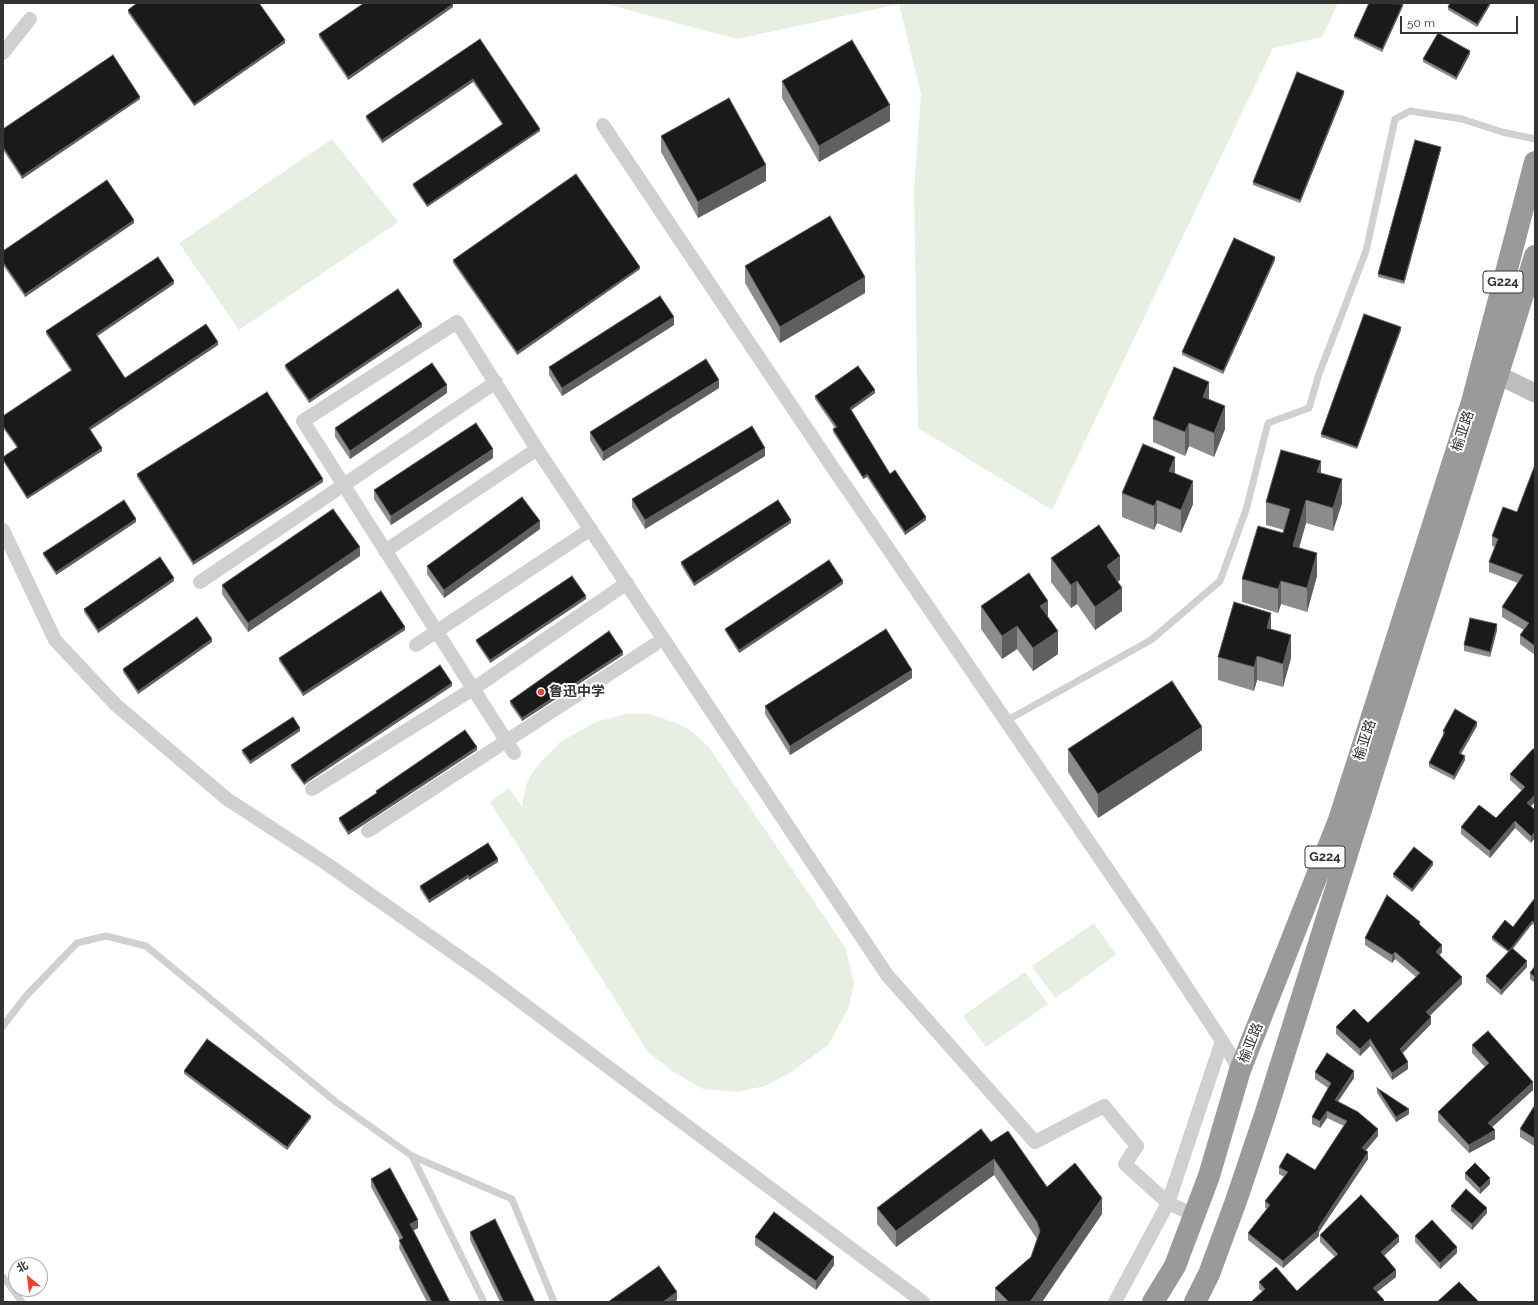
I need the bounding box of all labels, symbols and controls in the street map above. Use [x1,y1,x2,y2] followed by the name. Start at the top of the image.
[1402,8,1520,34] scale bar
[1407,16,1435,30] text: 50 m
[1483,271,1523,293] road number: G224
[1449,408,1477,454] street label: 榆亚路
[549,684,605,700] place label: 鲁迅中学
[536,687,546,697] marker: 鲁迅中学
[1351,717,1379,763] street label: 榆亚路
[1305,846,1345,868] road number: G224
[1235,1020,1267,1066] street label: 榆亚路
[8,1257,48,1297] north arrow
[14,1259,30,1275] text: 北

